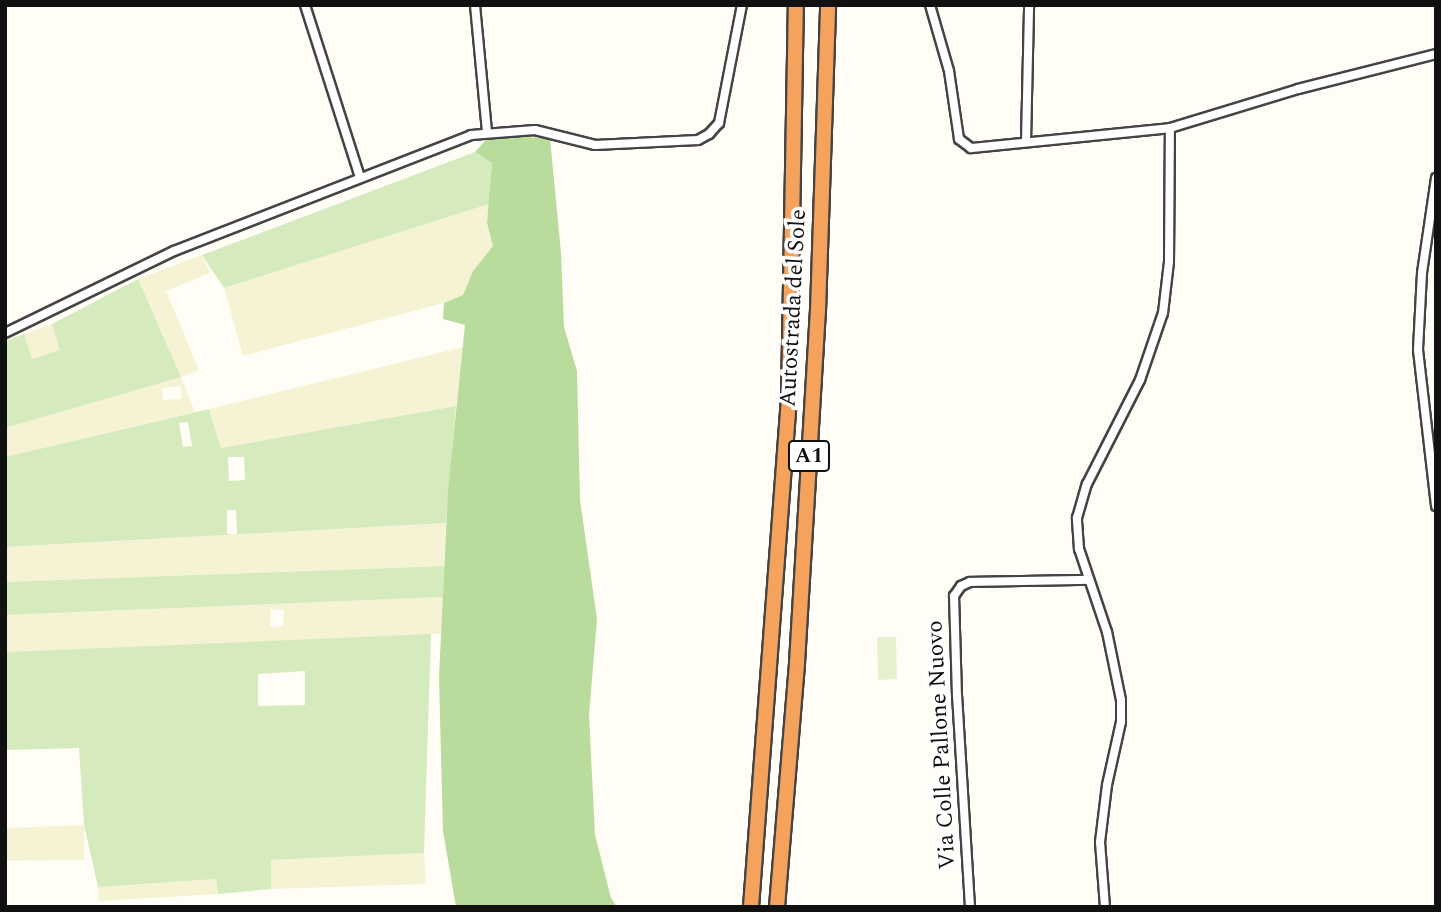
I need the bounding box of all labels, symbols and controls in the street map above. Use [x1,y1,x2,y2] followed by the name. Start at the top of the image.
[775,208,813,408] street label: Autostrada del Sole
[786,438,832,474] road number: A1
[922,620,962,870] street label: Via Colle Pallone Nuovo

